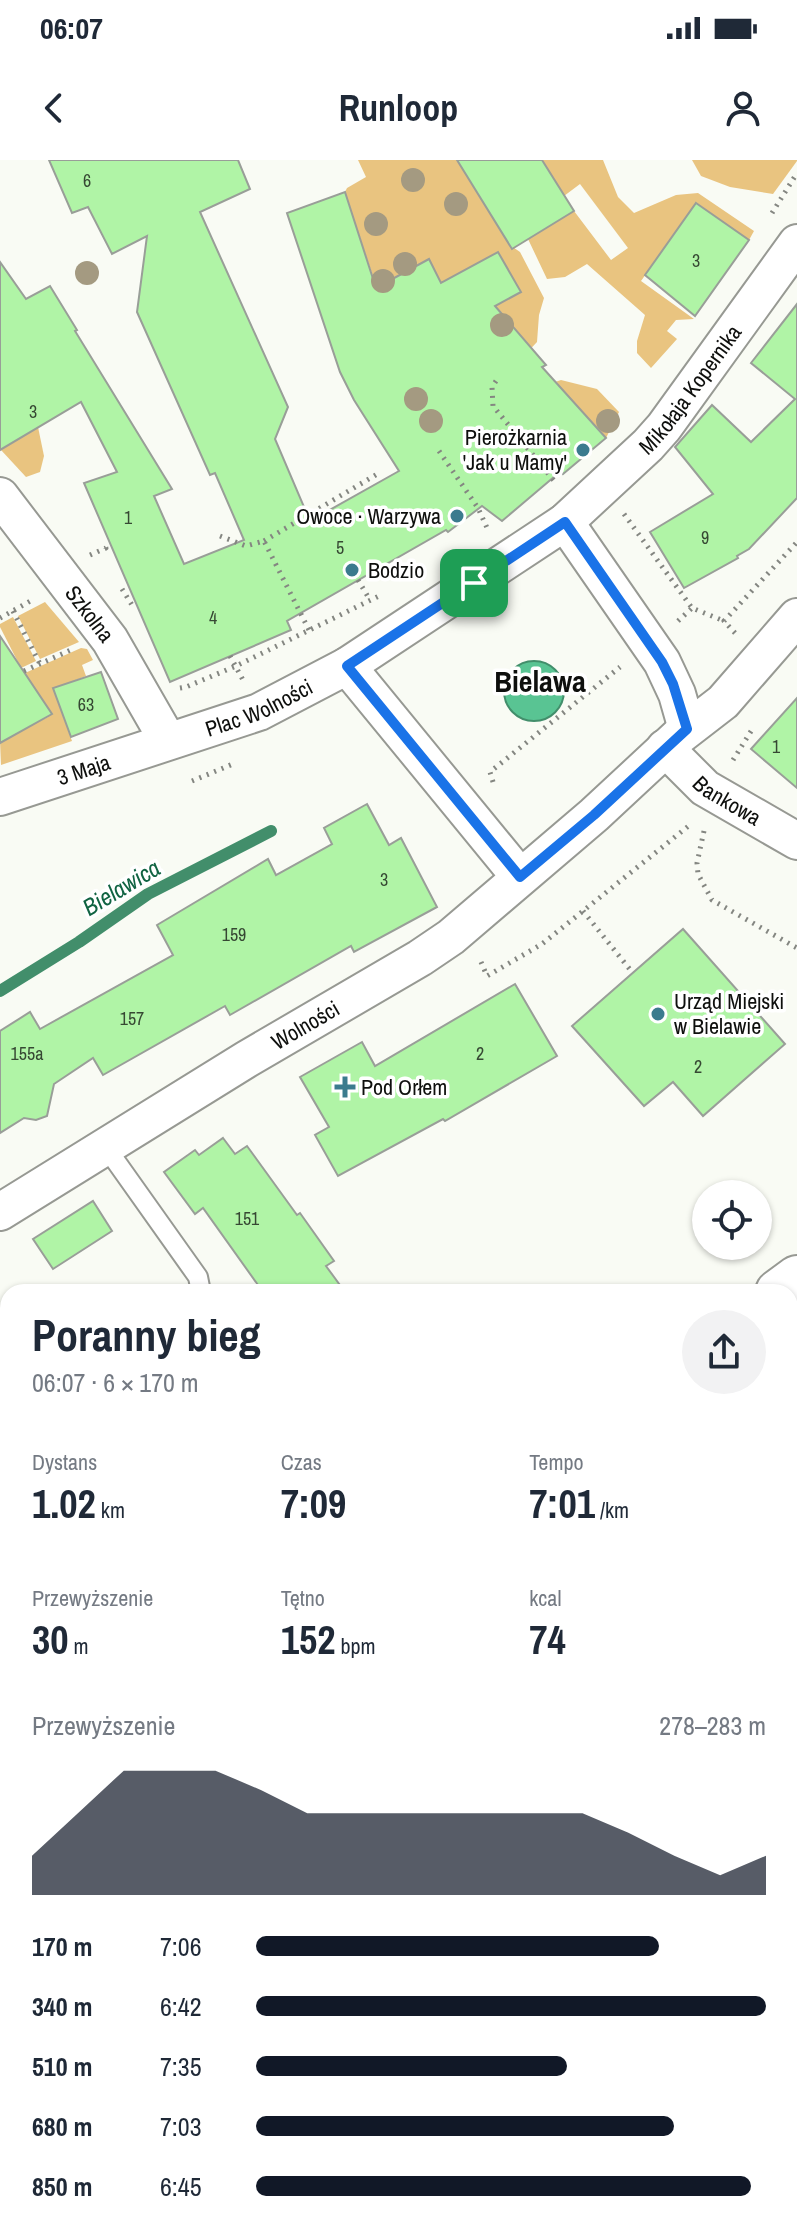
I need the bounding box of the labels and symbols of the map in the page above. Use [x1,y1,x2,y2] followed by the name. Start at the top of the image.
[83,168,91,193] house number: 6
[692,248,700,273] house number: 3
[632,319,748,461] street label: Mikołaja Kopernika
[29,399,37,424] house number: 3
[463,422,567,477] place label: Pierożkarnia 'Jak u Mamy'
[574,441,592,459] marker: Pierożkarnia 'Jak u Mamy'
[296,501,441,531] place label: Owoce · Warzywa
[124,505,133,530] house number: 1
[448,507,466,525] marker: Owoce · Warzywa
[701,525,709,550] house number: 9
[336,535,344,560] house number: 5
[440,549,508,617] pin
[368,555,424,585] place label: Bodzio
[343,561,361,579] marker: Bodzio
[58,579,121,648] street label: Szkolna
[209,605,217,630] house number: 4
[494,661,586,701] district label: Bielawa
[201,672,318,744] street label: Plac Wolności
[78,692,94,717] house number: 63
[772,734,781,759] house number: 1
[53,747,114,792] street label: 3 Maja
[686,769,767,832] street label: Bankowa
[76,851,166,923] water label: Bielawica
[380,867,388,892] house number: 3
[222,922,246,947] house number: 159
[674,986,784,1041] place label: Urząd Miejski w Bielawie
[266,993,345,1057] street label: Wolności
[649,1005,667,1023] marker: Urząd Miejski w Bielawie
[120,1006,144,1031] house number: 157
[11,1041,43,1066] house number: 155a
[476,1041,484,1066] house number: 2
[694,1054,702,1079] house number: 2
[361,1072,447,1102] place label: Pod Orłem
[336,1078,354,1096] marker: Pod Orłem
[235,1206,260,1231] house number: 151

